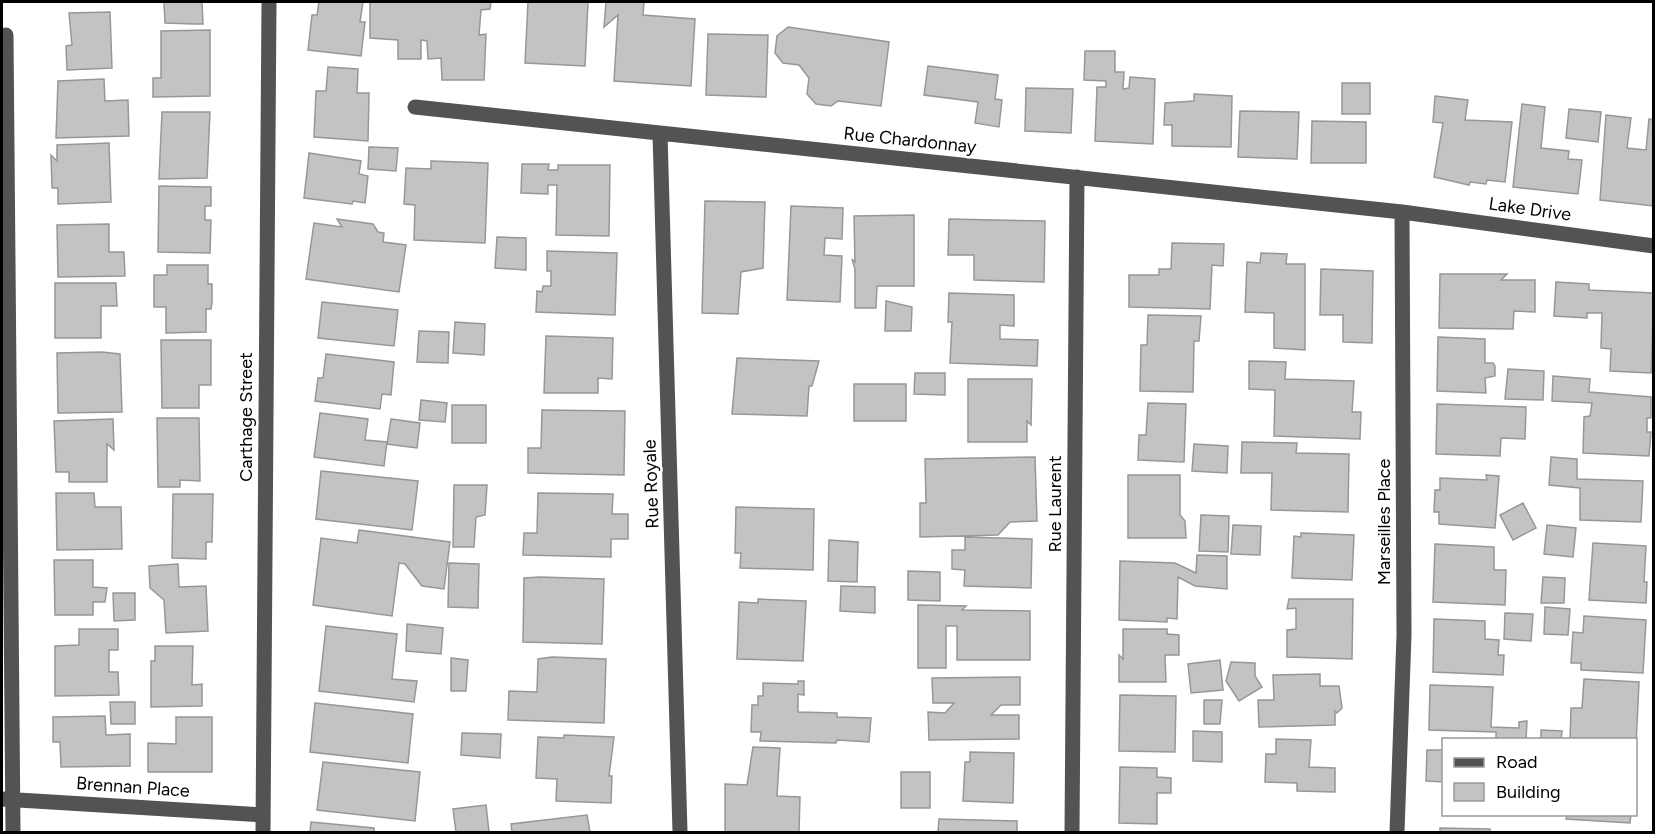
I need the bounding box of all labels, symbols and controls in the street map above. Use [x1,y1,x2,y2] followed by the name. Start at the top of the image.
[842,122,978,158] street label: Rue Chardonnay
[1487,192,1573,226] street label: Lake Drive
[235,352,257,482] street label: Carthage Street
[638,439,664,529] street label: Rue Royale
[1044,455,1066,552] street label: Rue Laurent
[1373,459,1395,585] street label: Marseilles Place
[1442,738,1637,816] legend
[1496,751,1537,773] text: Road
[75,772,191,802] street label: Brennan Place
[1496,781,1561,803] text: Building

